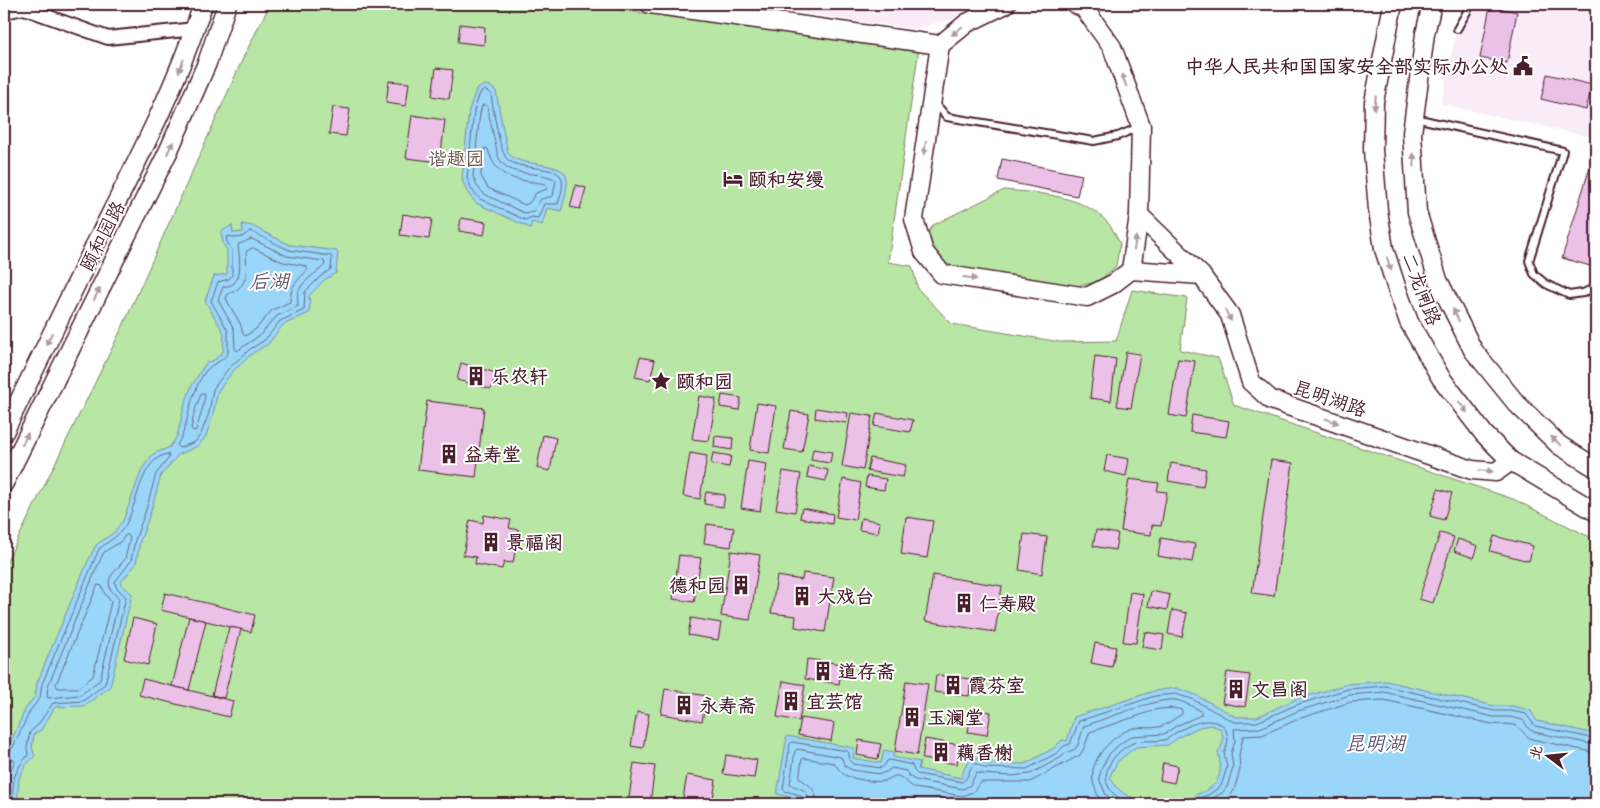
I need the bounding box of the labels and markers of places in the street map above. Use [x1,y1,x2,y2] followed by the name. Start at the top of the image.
[1185,54,1508,81] place label: 中华人民共和国国家安全部实际办公处
[1512,55,1534,77] public building icon: 中华人民共和国国家安全部实际办公处
[748,167,824,194] place label: 颐和安缦
[722,168,744,190] hotel icon: 颐和安缦
[491,364,548,391] place label: 乐农轩
[465,365,487,387] building icon: 乐农轩
[676,369,733,396] place label: 颐和园
[650,370,672,392] place icon: 颐和园
[464,442,521,469] place label: 益寿堂
[438,443,460,465] building icon: 益寿堂
[506,530,563,557] place label: 景福阁
[480,531,502,553] building icon: 景福阁
[669,573,726,600] place label: 德和园
[730,574,752,596] building icon: 德和园
[817,584,874,611] place label: 大戏台
[791,585,813,607] building icon: 大戏台
[979,591,1036,618] place label: 仁寿殿
[953,592,975,614] building icon: 仁寿殿
[838,659,895,686] place label: 道存斋
[812,660,834,682] building icon: 道存斋
[968,673,1025,700] place label: 霞芬室
[942,674,964,696] building icon: 霞芬室
[1251,677,1308,704] place label: 文昌阁
[1225,678,1247,700] building icon: 文昌阁
[806,689,863,716] place label: 宜芸馆
[780,690,802,712] building icon: 宜芸馆
[699,693,756,720] place label: 永寿斋
[673,694,695,716] building icon: 永寿斋
[927,705,984,732] place label: 玉澜堂
[901,706,923,728] building icon: 玉澜堂
[956,740,1013,767] place label: 藕香榭
[930,741,952,763] building icon: 藕香榭

